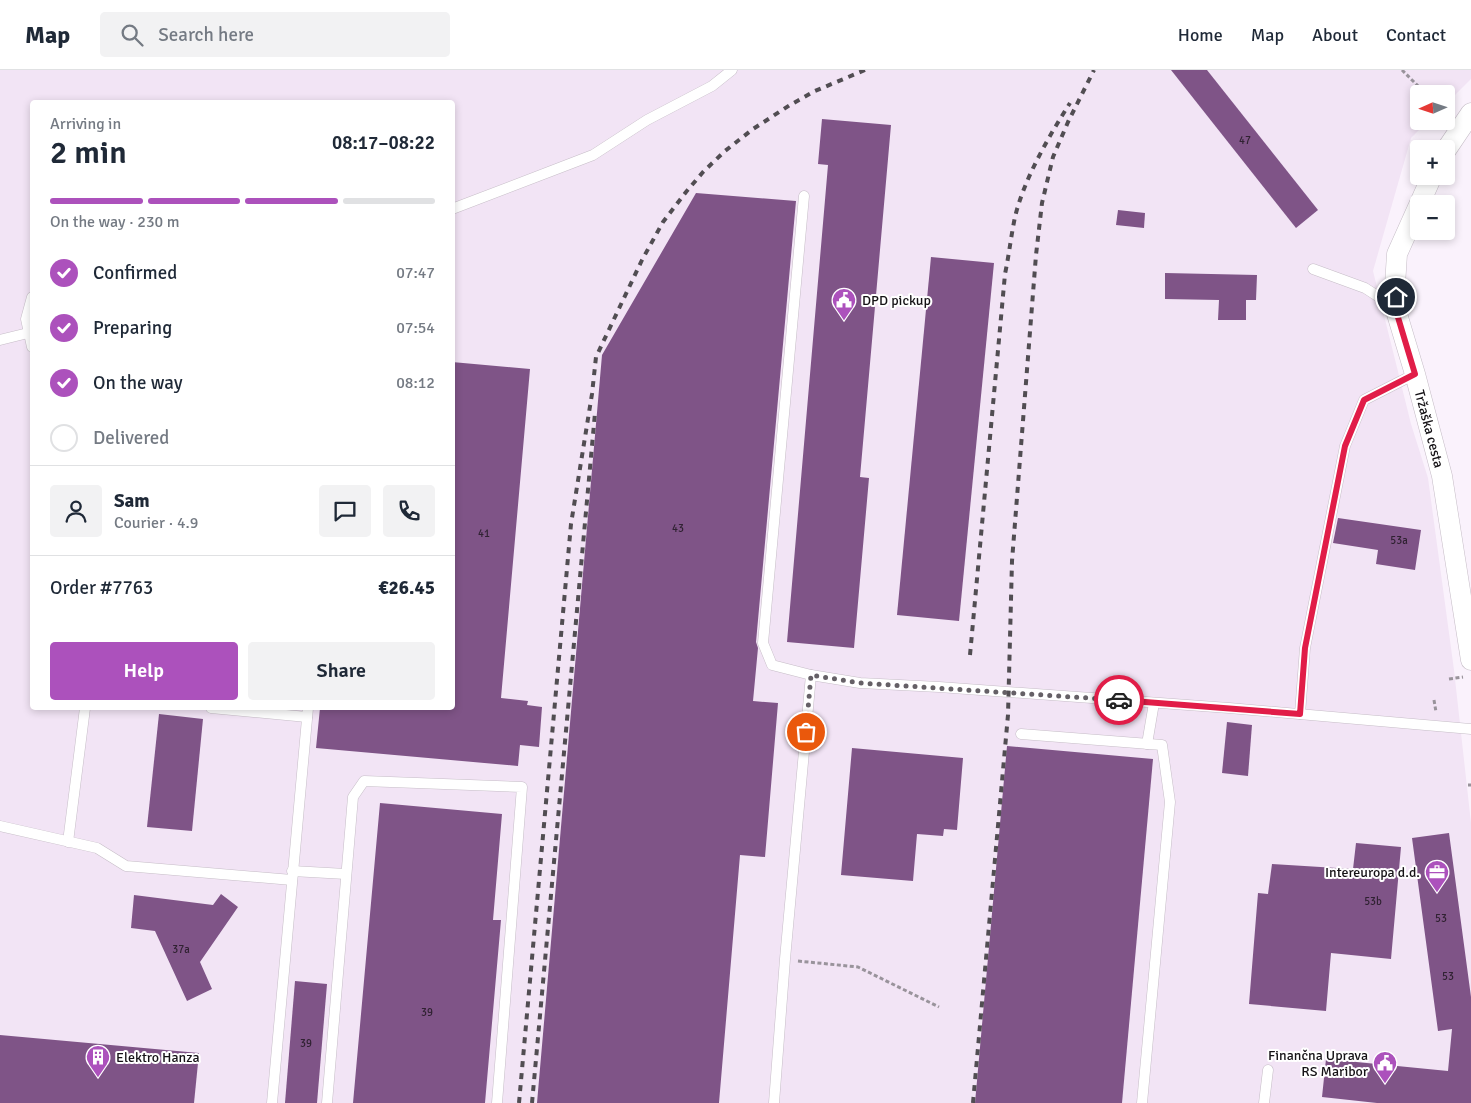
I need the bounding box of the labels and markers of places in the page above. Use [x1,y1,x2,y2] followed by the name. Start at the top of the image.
[1375,276,1417,318] pin
[831,287,857,321] public building icon: DPD pickup
[862,292,931,309] place label: DPD pickup
[785,711,827,753] pin
[1424,859,1450,893] office icon: Intereuropa d.d.
[1325,864,1420,881] place label: Intereuropa d.d.
[85,1044,111,1078] building icon: Elektro Hanza
[1268,1047,1369,1080] place label: Finančna Uprava RS Maribor
[116,1049,200,1066] place label: Elektro Hanza
[1372,1050,1398,1084] public building icon: Finančna Uprava RS Maribor

